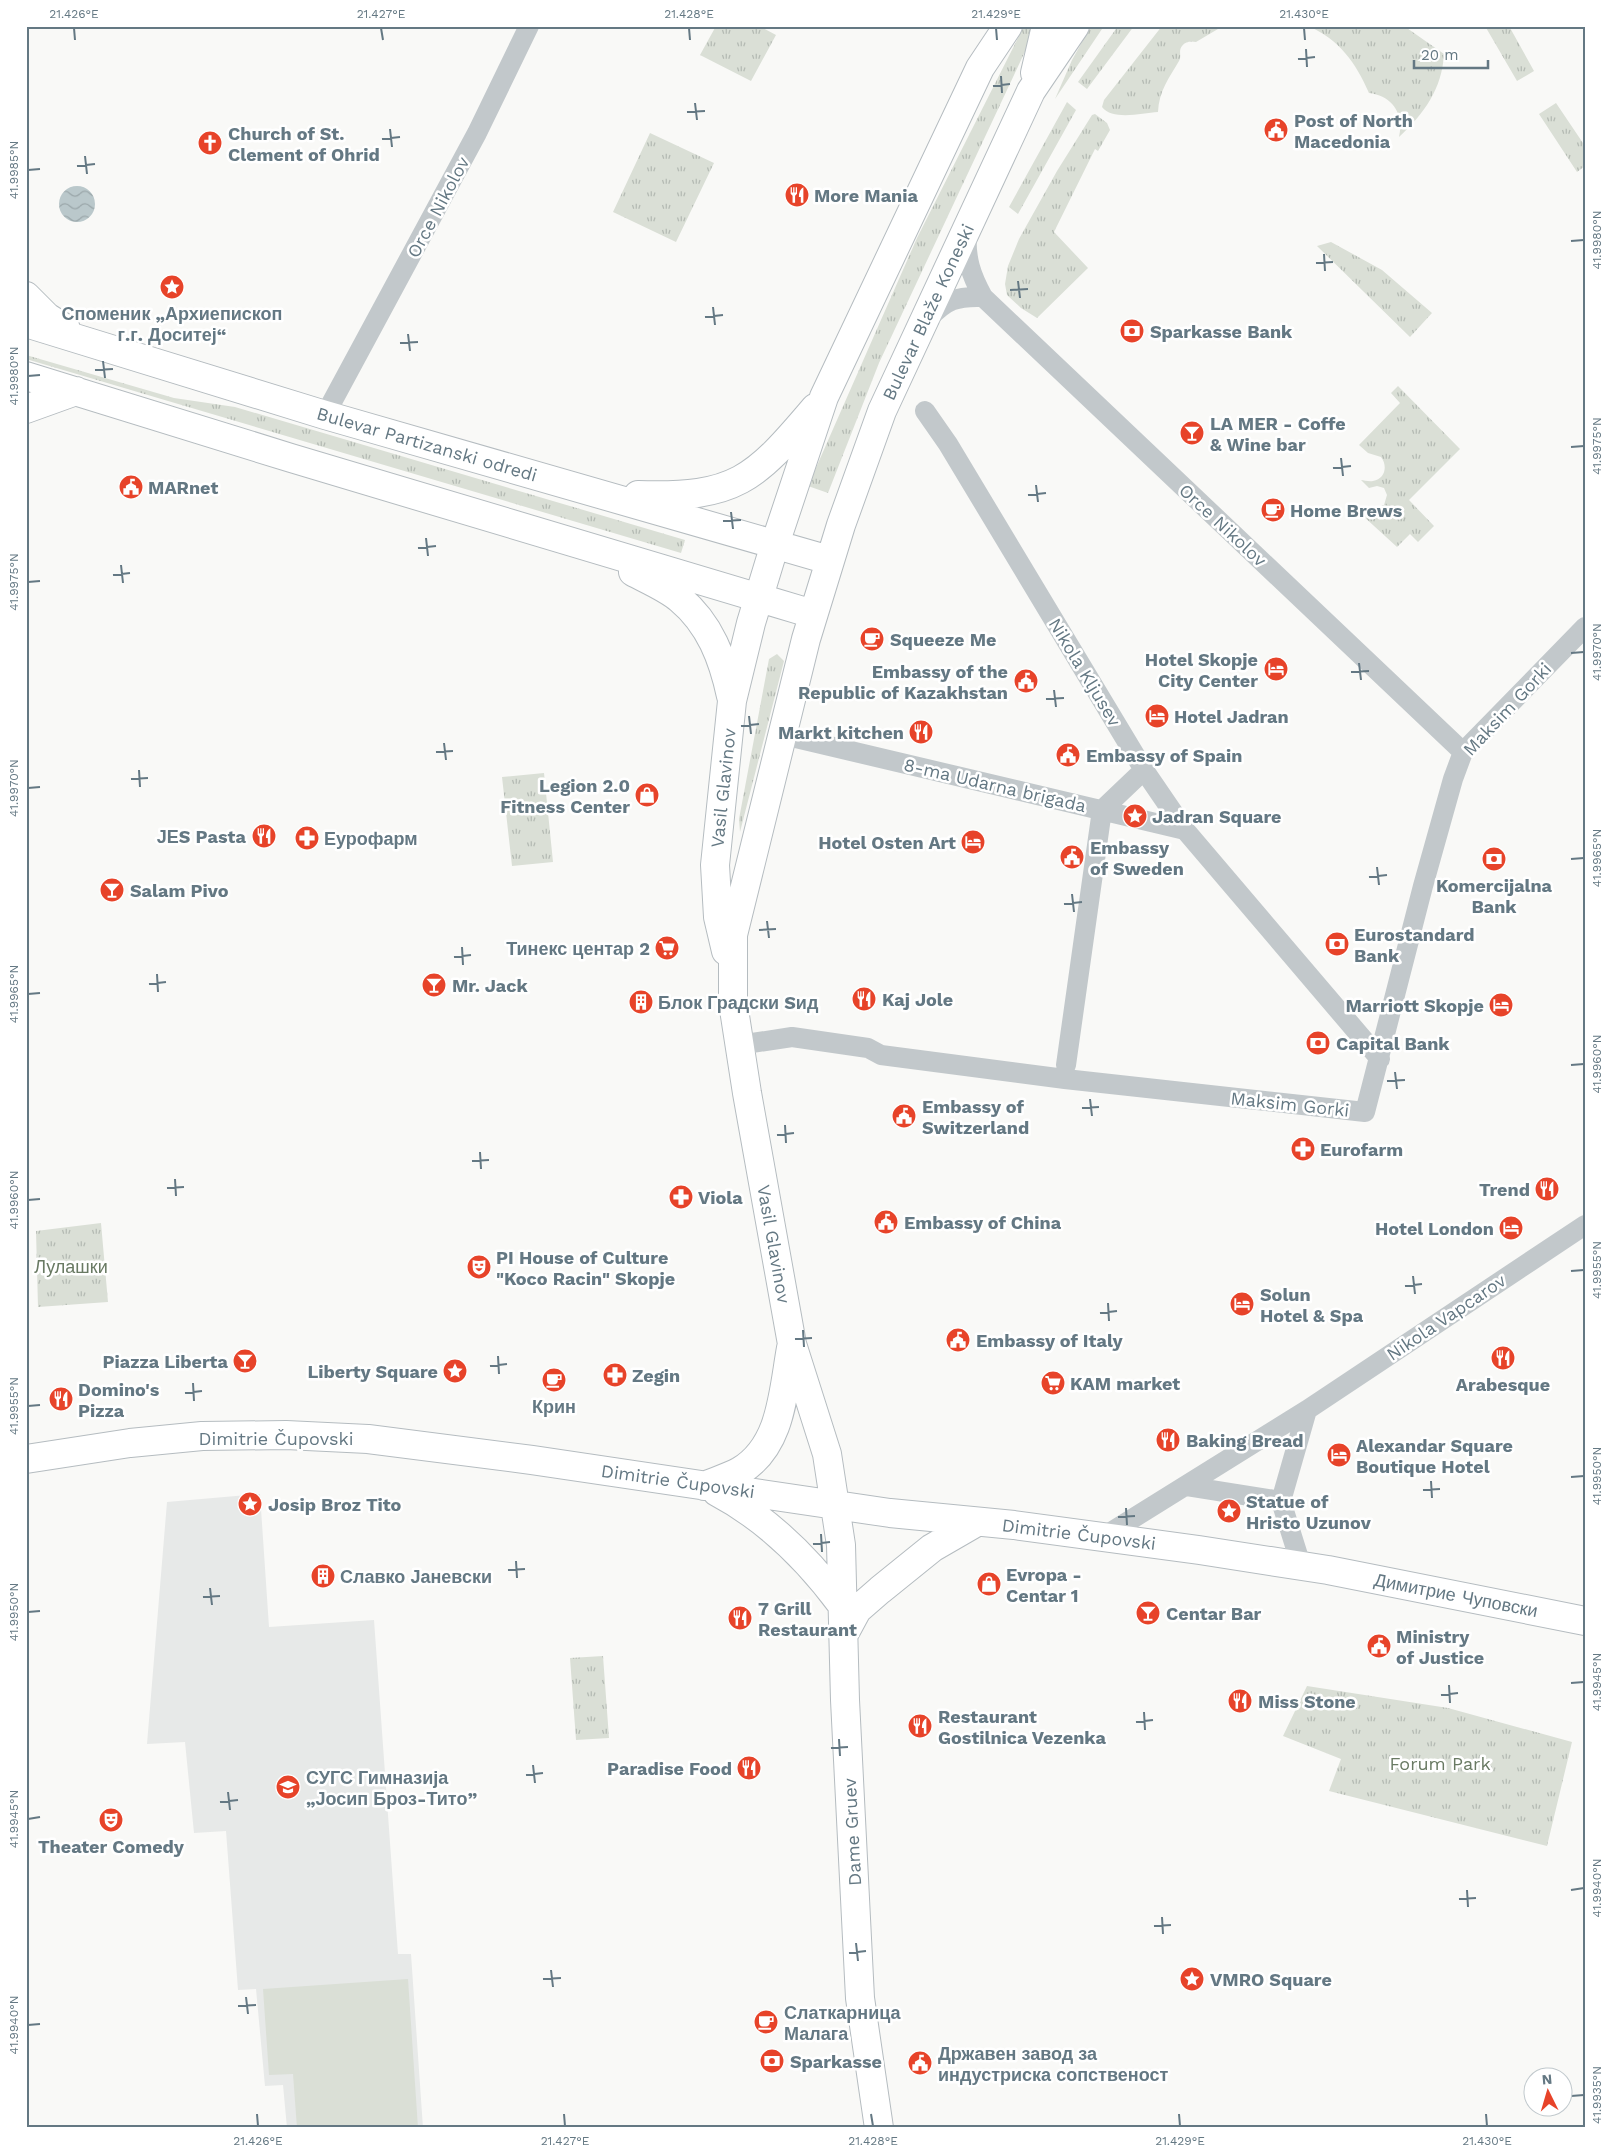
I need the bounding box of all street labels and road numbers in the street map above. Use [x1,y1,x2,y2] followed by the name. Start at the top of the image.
[403,152,474,261] street label: Orce Nikolov
[878,220,978,404] street label: Bulevar Blaže Koneski
[314,402,540,486] street label: Bulevar Partizanski odredi
[1175,479,1271,571] street label: Orce Nikolov
[1045,614,1126,730] street label: Nikola Kljusev
[1459,658,1555,760] street label: Maksim Gorki
[706,727,740,849] street label: Vasil Glavinov
[902,754,1088,816] street label: 8-ma Udarna brigada
[1230,1087,1350,1121] street label: Maksim Gorki
[753,1183,795,1306] street label: Vasil Glavinov
[1382,1269,1510,1365] street label: Nikola Vapcarov
[199,1428,353,1449] street label: Dimitrie Čupovski
[600,1460,756,1502] street label: Dimitrie Čupovski
[1001,1514,1157,1554] street label: Dimitrie Čupovski
[1372,1569,1540,1621] street label: Димитрие Чуповски
[839,1777,865,1886] street label: Dame Gruev

